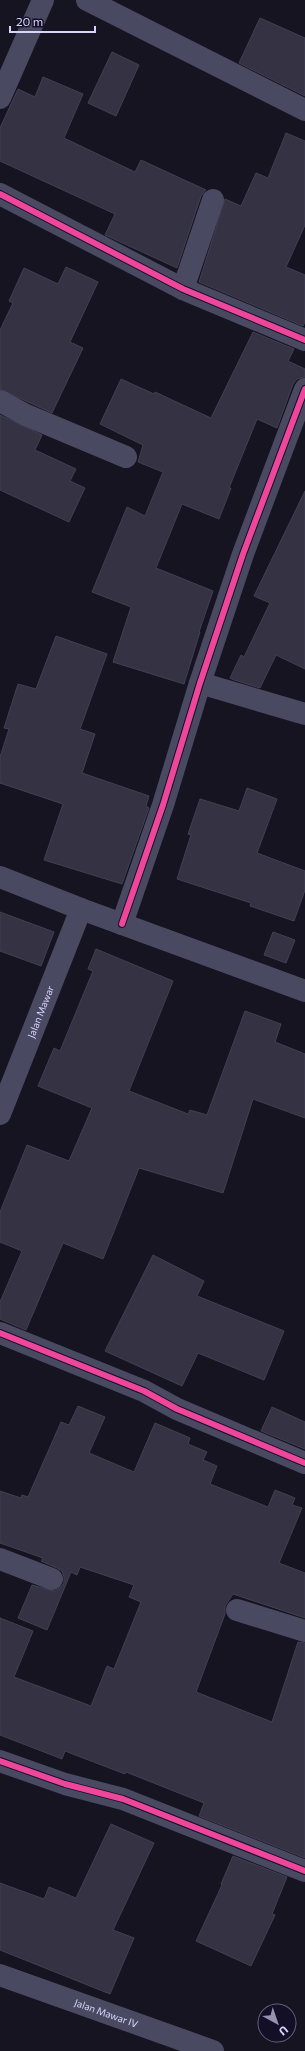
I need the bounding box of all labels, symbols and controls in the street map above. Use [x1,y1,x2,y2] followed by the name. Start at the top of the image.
[10,8,95,34] scale bar
[16,14,43,28] text: 20 m
[25,984,56,1040] street label: Jalan Mawar
[73,1996,140,2030] street label: Jalan Mawar IV
[257,2003,297,2043] north arrow
[277,2023,291,2039] text: U

